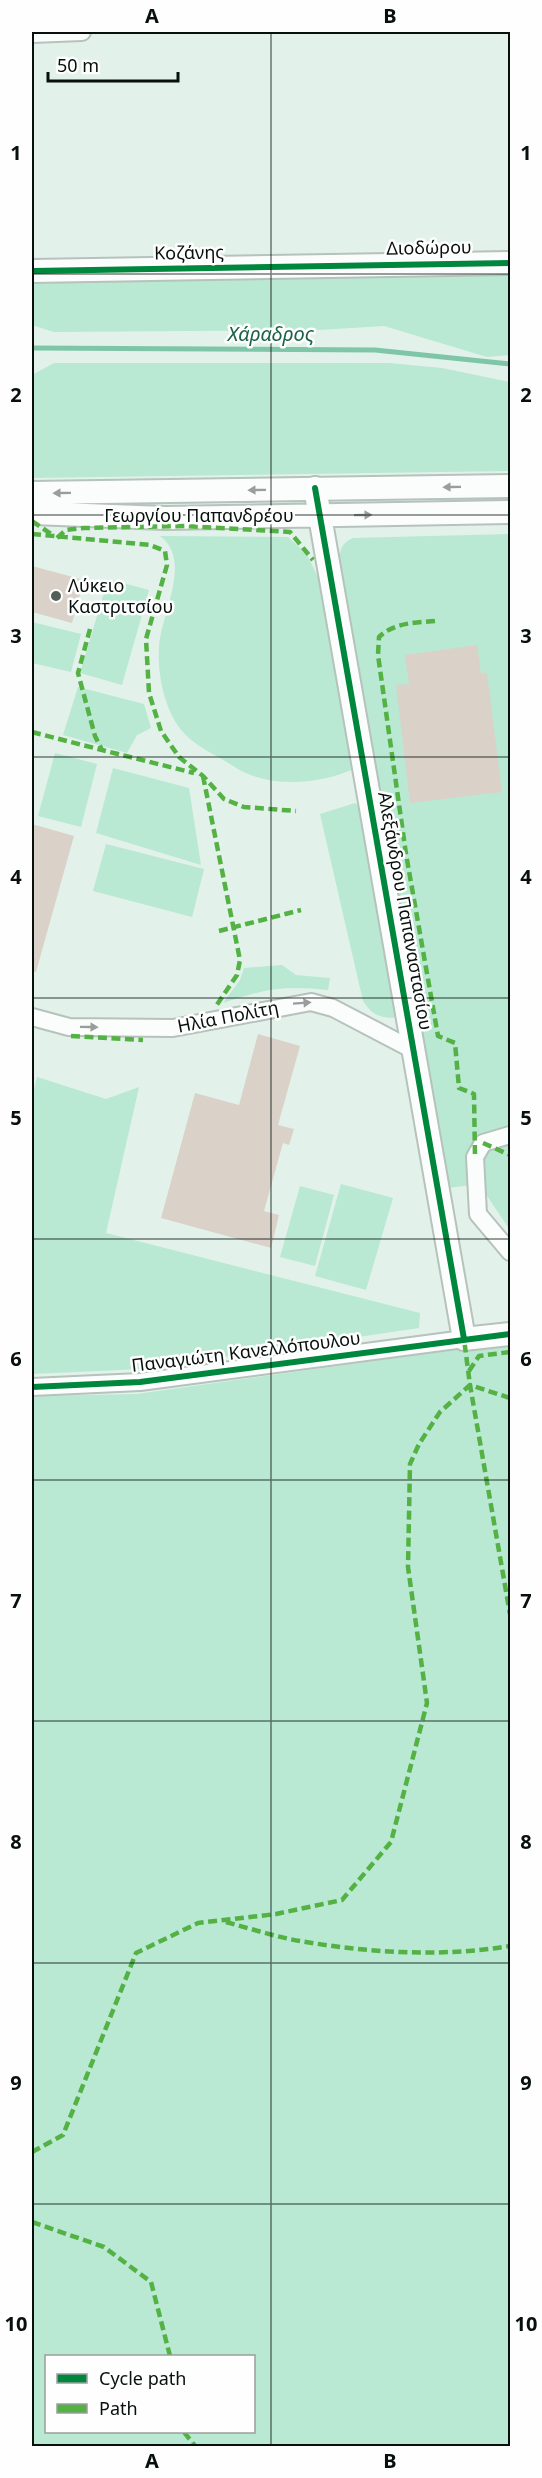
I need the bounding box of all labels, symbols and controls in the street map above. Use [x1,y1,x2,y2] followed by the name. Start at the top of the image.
[145,2,159,29] text: A
[383,2,397,29] text: B
[48,45,178,83] scale bar
[57,53,99,77] text: 50 m
[10,139,22,166] text: 1
[520,139,532,166] text: 1
[386,234,472,260] street label: Διοδώρου
[154,239,224,265] street label: Κοζάνης
[226,320,315,347] water label: Χάραδρος
[10,381,22,408] text: 2
[520,381,532,408] text: 2
[443,482,462,491] one-way arrow
[248,485,267,494] one-way arrow
[53,488,72,498] one-way arrow
[104,503,294,527] street label: Γεωργίου Παπανδρέου
[353,510,372,520] one-way arrow
[68,573,173,618] place label: Λύκειο Καστριτσίου
[49,589,63,603] marker: Λύκειο Καστριτσίου
[10,622,22,649] text: 3
[520,622,532,649] text: 3
[373,790,439,1032] street label: Αλεξάνδρου Παπαναστασίου
[10,863,22,890] text: 4
[520,863,532,890] text: 4
[175,994,280,1038] street label: Ηλία Πολίτη
[293,999,312,1008] one-way arrow
[79,1022,98,1032] one-way arrow
[10,1104,22,1131] text: 5
[520,1104,532,1131] text: 5
[130,1325,362,1377] street label: Παναγιώτη Κανελλόπουλου
[10,1345,22,1372] text: 6
[520,1345,532,1372] text: 6
[10,1587,22,1614] text: 7
[520,1587,532,1614] text: 7
[10,1828,22,1855] text: 8
[520,1828,532,1855] text: 8
[10,2069,22,2096] text: 9
[520,2069,532,2096] text: 9
[5,2310,27,2337] text: 10
[515,2310,537,2337] text: 10
[45,2355,255,2433] legend
[99,2366,186,2390] text: Cycle path
[99,2396,138,2420] text: Path
[145,2447,159,2474] text: A
[383,2447,397,2474] text: B

